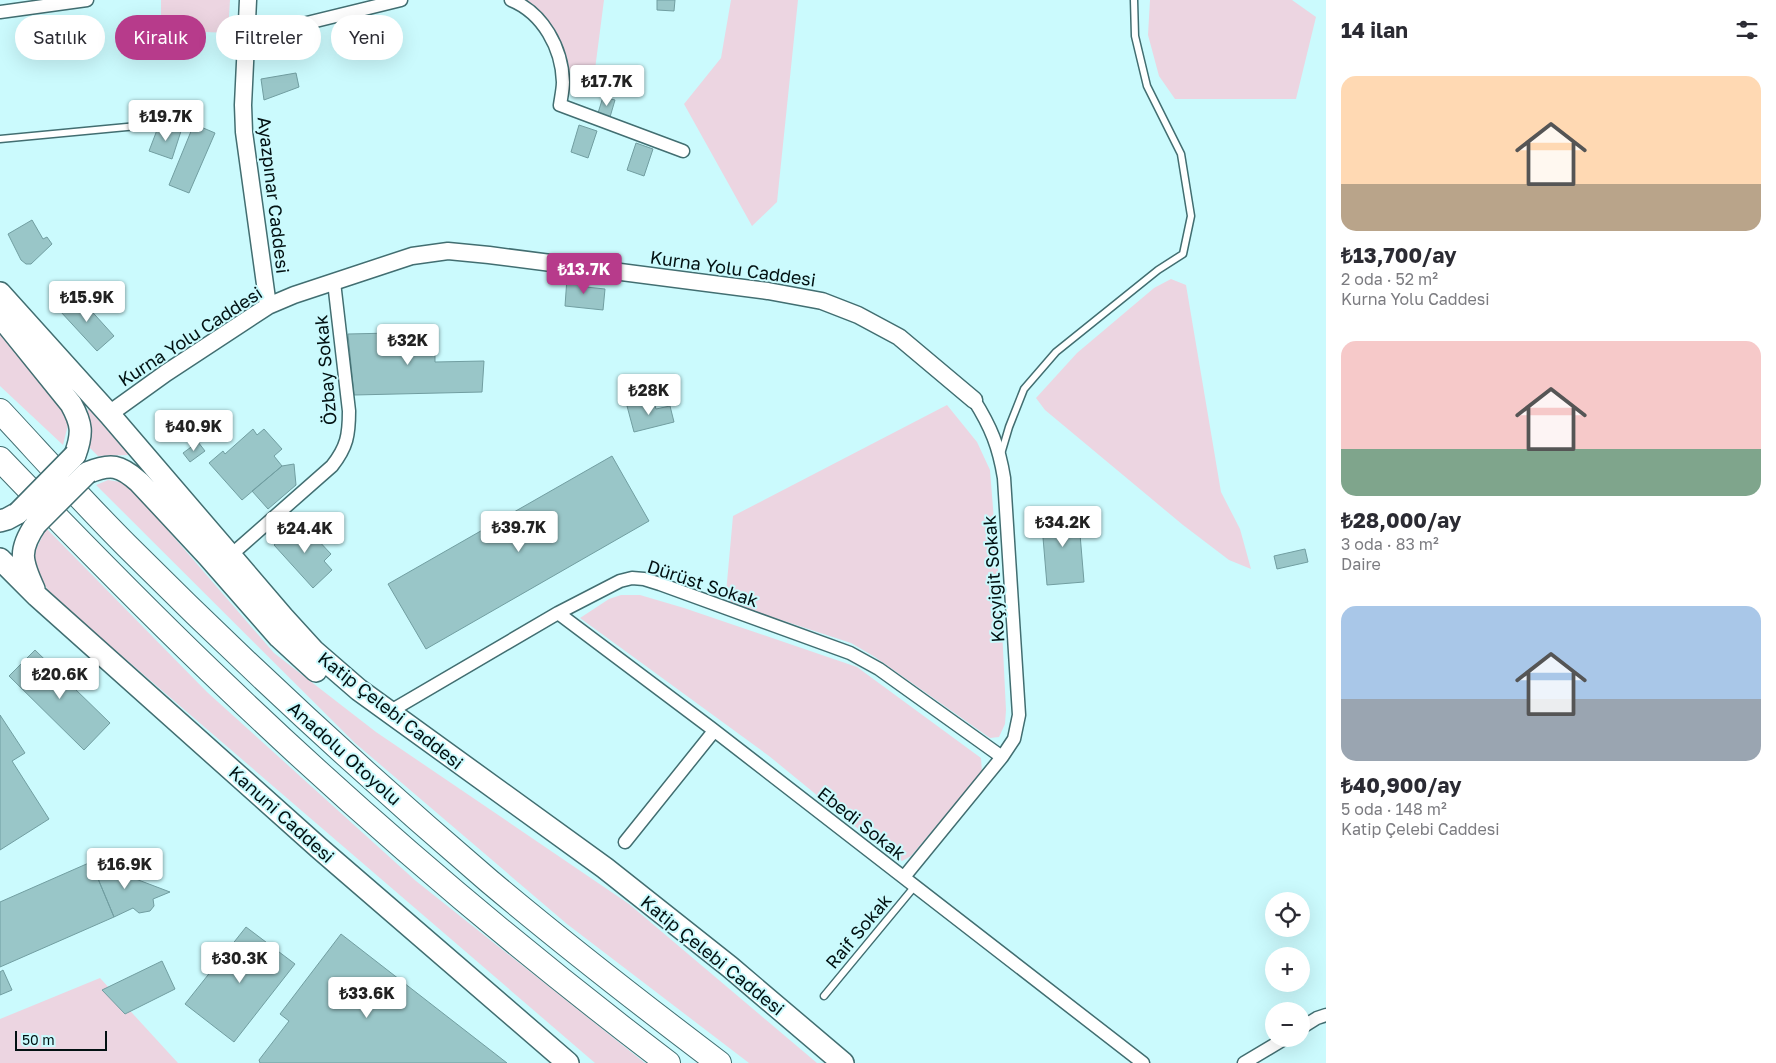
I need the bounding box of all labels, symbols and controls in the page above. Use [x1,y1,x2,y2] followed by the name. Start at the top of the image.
[15,15,105,60] chip: Satılık
[115,15,206,60] chip: Kiralık
[216,15,321,60] chip: Filtreler
[331,15,403,60] chip: Yeni
[1733,16,1761,44] icon: filters
[1341,17,1408,43] text: 14 ilan
[566,64,648,107] pin: ₺17.7K
[581,71,633,91] text: ₺17.7K
[125,100,207,142] pin: ₺19.7K
[140,106,193,126] text: ₺19.7K
[1506,109,1596,199] icon: home
[253,115,295,275] street label: Ayazpınar Caddesi
[1341,242,1457,268] text: ₺13,700/ay
[649,245,817,291] street label: Kurna Yolu Caddesi
[543,252,625,295] pin: ₺13.7K
[558,259,610,279] text: ₺13.7K
[1341,269,1438,289] text: 2 oda · 52 m²
[46,280,128,323] pin: ₺15.9K
[114,281,266,391] street label: Kurna Yolu Caddesi
[60,287,114,307] text: ₺15.9K
[1341,289,1490,309] text: Kurna Yolu Caddesi
[309,314,341,426] street label: Özbay Sokak
[378,324,438,366] pin: ₺32K
[388,330,428,350] text: ₺32K
[619,374,679,416] pin: ₺28K
[1506,374,1596,464] icon: home
[629,380,669,400] text: ₺28K
[153,410,235,452] pin: ₺40.9K
[166,416,222,436] text: ₺40.9K
[1022,506,1104,548] pin: ₺34.2K
[1341,507,1461,533] text: ₺28,000/ay
[478,510,560,553] pin: ₺39.7K
[264,512,346,554] pin: ₺24.4K
[1035,512,1091,532] text: ₺34.2K
[978,515,1008,643] street label: Koçyiğit Sokak
[492,517,546,537] text: ₺39.7K
[277,518,333,538] text: ₺24.4K
[1341,534,1439,554] text: 3 oda · 83 m²
[1341,554,1381,574] text: Daire
[645,555,761,611] street label: Dürüst Sokak
[1506,639,1596,729] icon: home
[314,646,468,774] street label: Katip Çelebi Caddesi
[19,658,101,700] pin: ₺20.6K
[32,664,88,684] text: ₺20.6K
[284,696,406,810] street label: Anadolu Otoyolu
[225,761,339,867] street label: Kanuni Caddesi
[1341,772,1462,798] text: ₺40,900/ay
[814,782,910,864] street label: Ebedi Sokak
[1341,799,1447,819] text: 5 oda · 148 m²
[1341,819,1499,839] text: Katip Çelebi Caddesi
[84,848,166,890] pin: ₺16.9K
[98,854,152,874] text: ₺16.9K
[820,889,896,973] street label: Raif Sokak
[637,890,789,1020] street label: Katip Çelebi Caddesi
[1265,892,1310,1047] map controls
[1265,892,1310,937] button: locate
[199,942,281,984] pin: ₺30.3K
[1265,947,1310,992] button: +
[212,948,268,968] text: ₺30.3K
[326,976,408,1019] pin: ₺33.6K
[339,983,395,1003] text: ₺33.6K
[1265,1002,1310,1047] button: −
[15,1028,108,1051] scale bar
[22,1031,55,1048] text: 50 m

